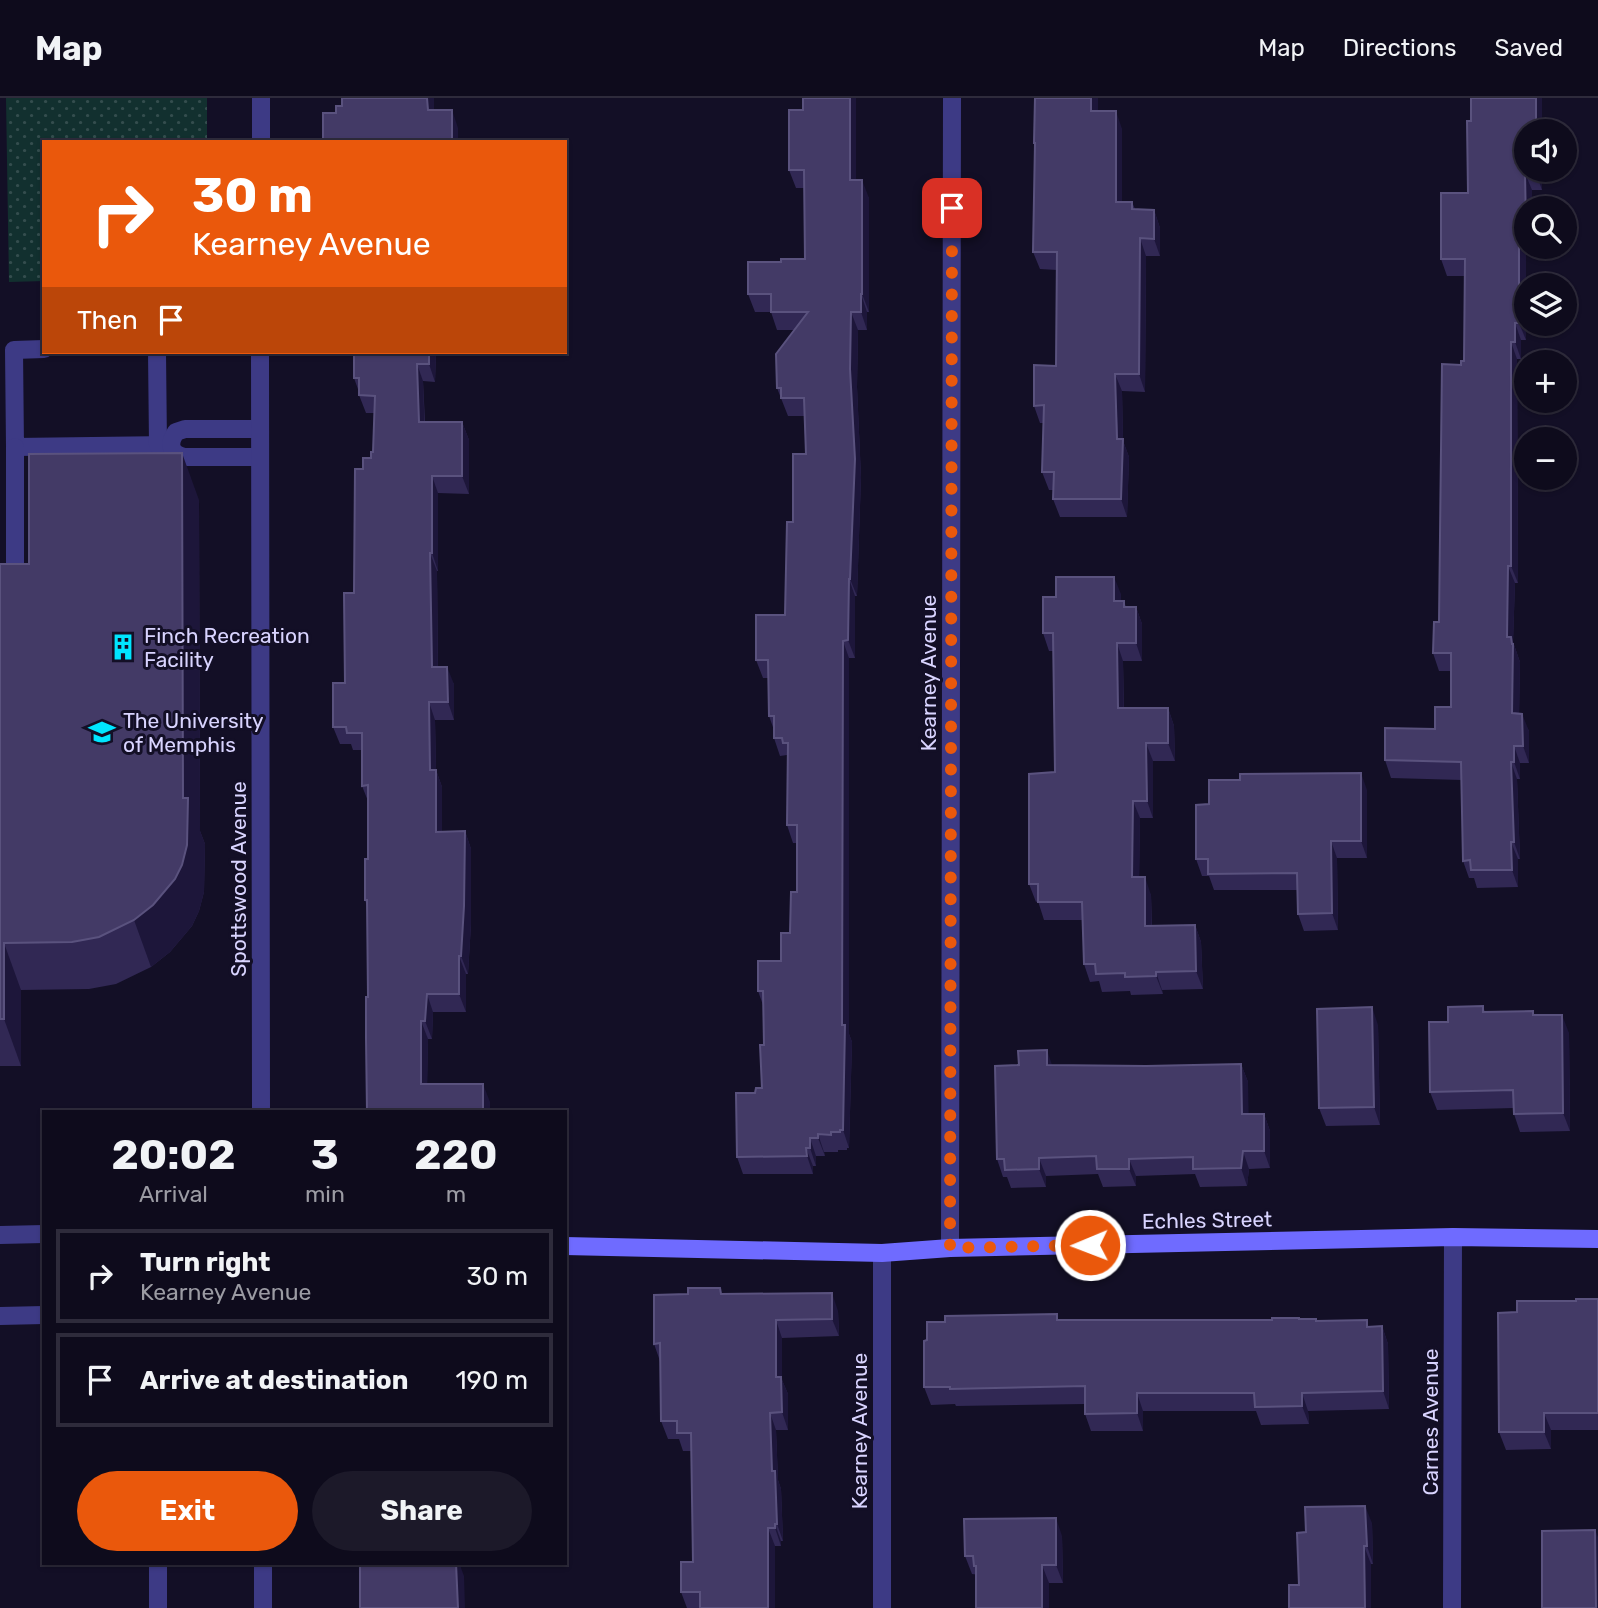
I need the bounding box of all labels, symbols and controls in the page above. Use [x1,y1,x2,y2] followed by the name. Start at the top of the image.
[35,29,103,68] text: Map
[1258,34,1305,62] text: Map
[1343,34,1456,62] text: Directions
[1494,34,1563,62] text: Saved
[1514,119,1577,490] map controls
[1514,119,1577,182] button: sound
[192,166,313,224] text: 30 m
[77,168,168,259] icon: right
[922,178,982,238] pin
[933,189,971,227] icon: arrive
[1514,196,1577,259] button: search
[192,225,431,263] text: Kearney Avenue
[1514,273,1577,336] button: layers
[152,301,190,339] icon: arrive
[77,305,138,336] text: Then
[1514,350,1577,413] button: +
[1514,427,1577,490] button: −
[916,595,941,751] street label: Kearney Avenue
[144,623,310,672] place label: Finch Recreation Facility
[108,632,138,662] building icon: Finch Recreation Facility
[123,708,264,757] place label: The University of Memphis
[87,717,117,747] school or university icon: The University of Memphis
[226,781,251,977] street label: Spottswood Avenue
[111,1130,235,1180] text: 20:02
[311,1130,339,1180] text: 3
[414,1130,498,1180] text: 220
[139,1180,208,1208] text: Arrival
[305,1180,345,1208] text: min
[446,1180,466,1208] text: m
[1142,1206,1272,1234] street label: Echles Street
[1053,1208,1127,1282] position arrow
[140,1247,270,1278] text: Turn right
[81,1257,119,1295] icon: right
[466,1261,528,1292] text: 30 m
[140,1278,312,1306] text: Kearney Avenue
[1418,1349,1443,1495] street label: Carnes Avenue
[847,1353,872,1509] street label: Kearney Avenue
[81,1361,119,1399] icon: arrive
[140,1365,408,1396] text: Arrive at destination
[455,1365,528,1396] text: 190 m
[77,1471,298,1551] button: Exit
[312,1471,532,1551] button: Share

